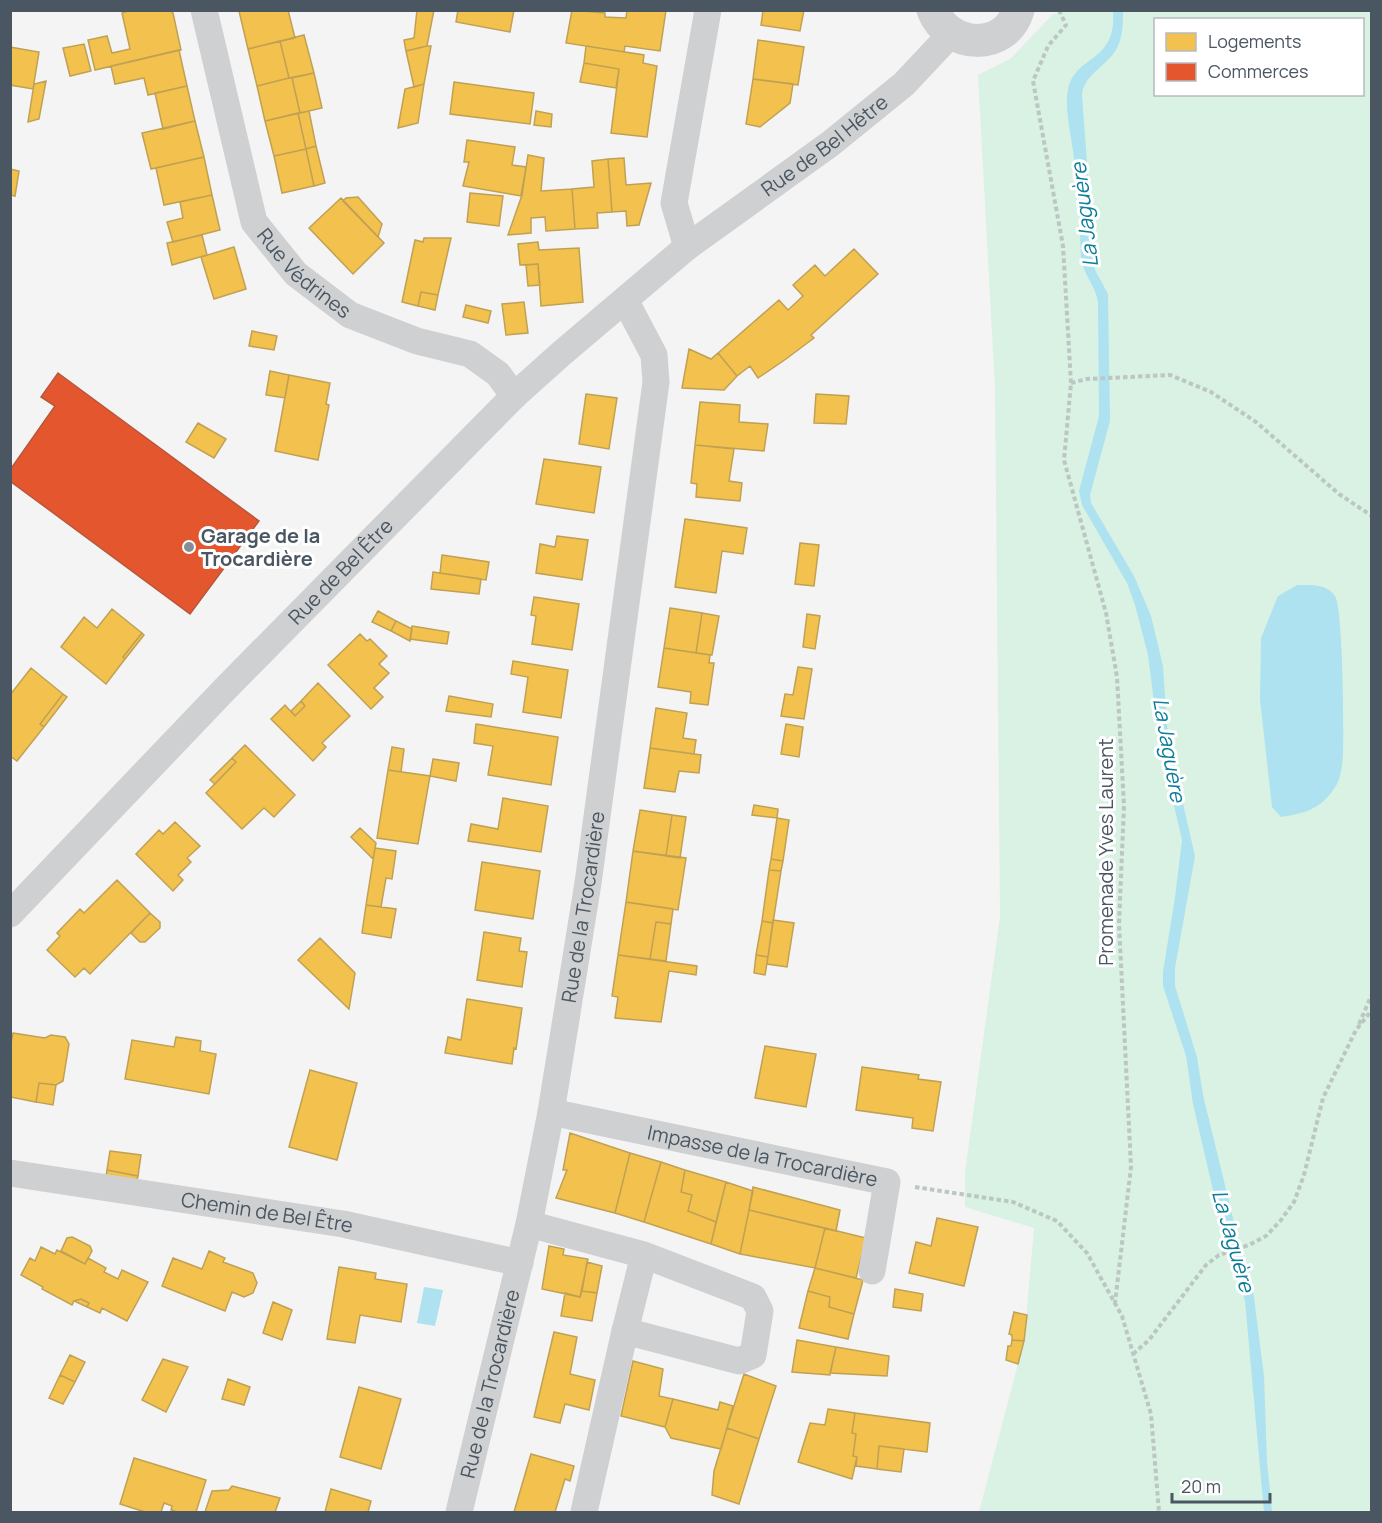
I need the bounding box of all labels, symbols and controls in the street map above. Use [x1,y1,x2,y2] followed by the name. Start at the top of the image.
[1154,18,1364,96] legend
[1208,29,1302,53] text: Logements
[1208,59,1309,83] text: Commerces
[756,88,893,202] street label: Rue de Bel Hêtre
[1064,160,1104,269] water label: La Jaguère
[251,222,357,324] street label: Rue Védrines
[282,513,399,630] street label: Rue de Bel Être
[201,522,320,572] place label: Garage de la Trocardière
[182,540,196,554] marker: Garage de la Trocardière
[1147,696,1193,806] water label: La Jaguère
[1092,738,1119,966] street label: Promenade Yves Laurent
[555,810,611,1005] street label: Rue de la Trocardière
[645,1118,880,1193] street label: Impasse de la Trocardière
[179,1185,356,1239] street label: Chemin de Bel Être
[1206,1186,1262,1297] water label: La Jaguère
[454,1286,526,1481] street label: Rue de la Trocardière
[1172,1466,1270,1504] scale bar
[1181,1474,1221,1498] text: 20 m

